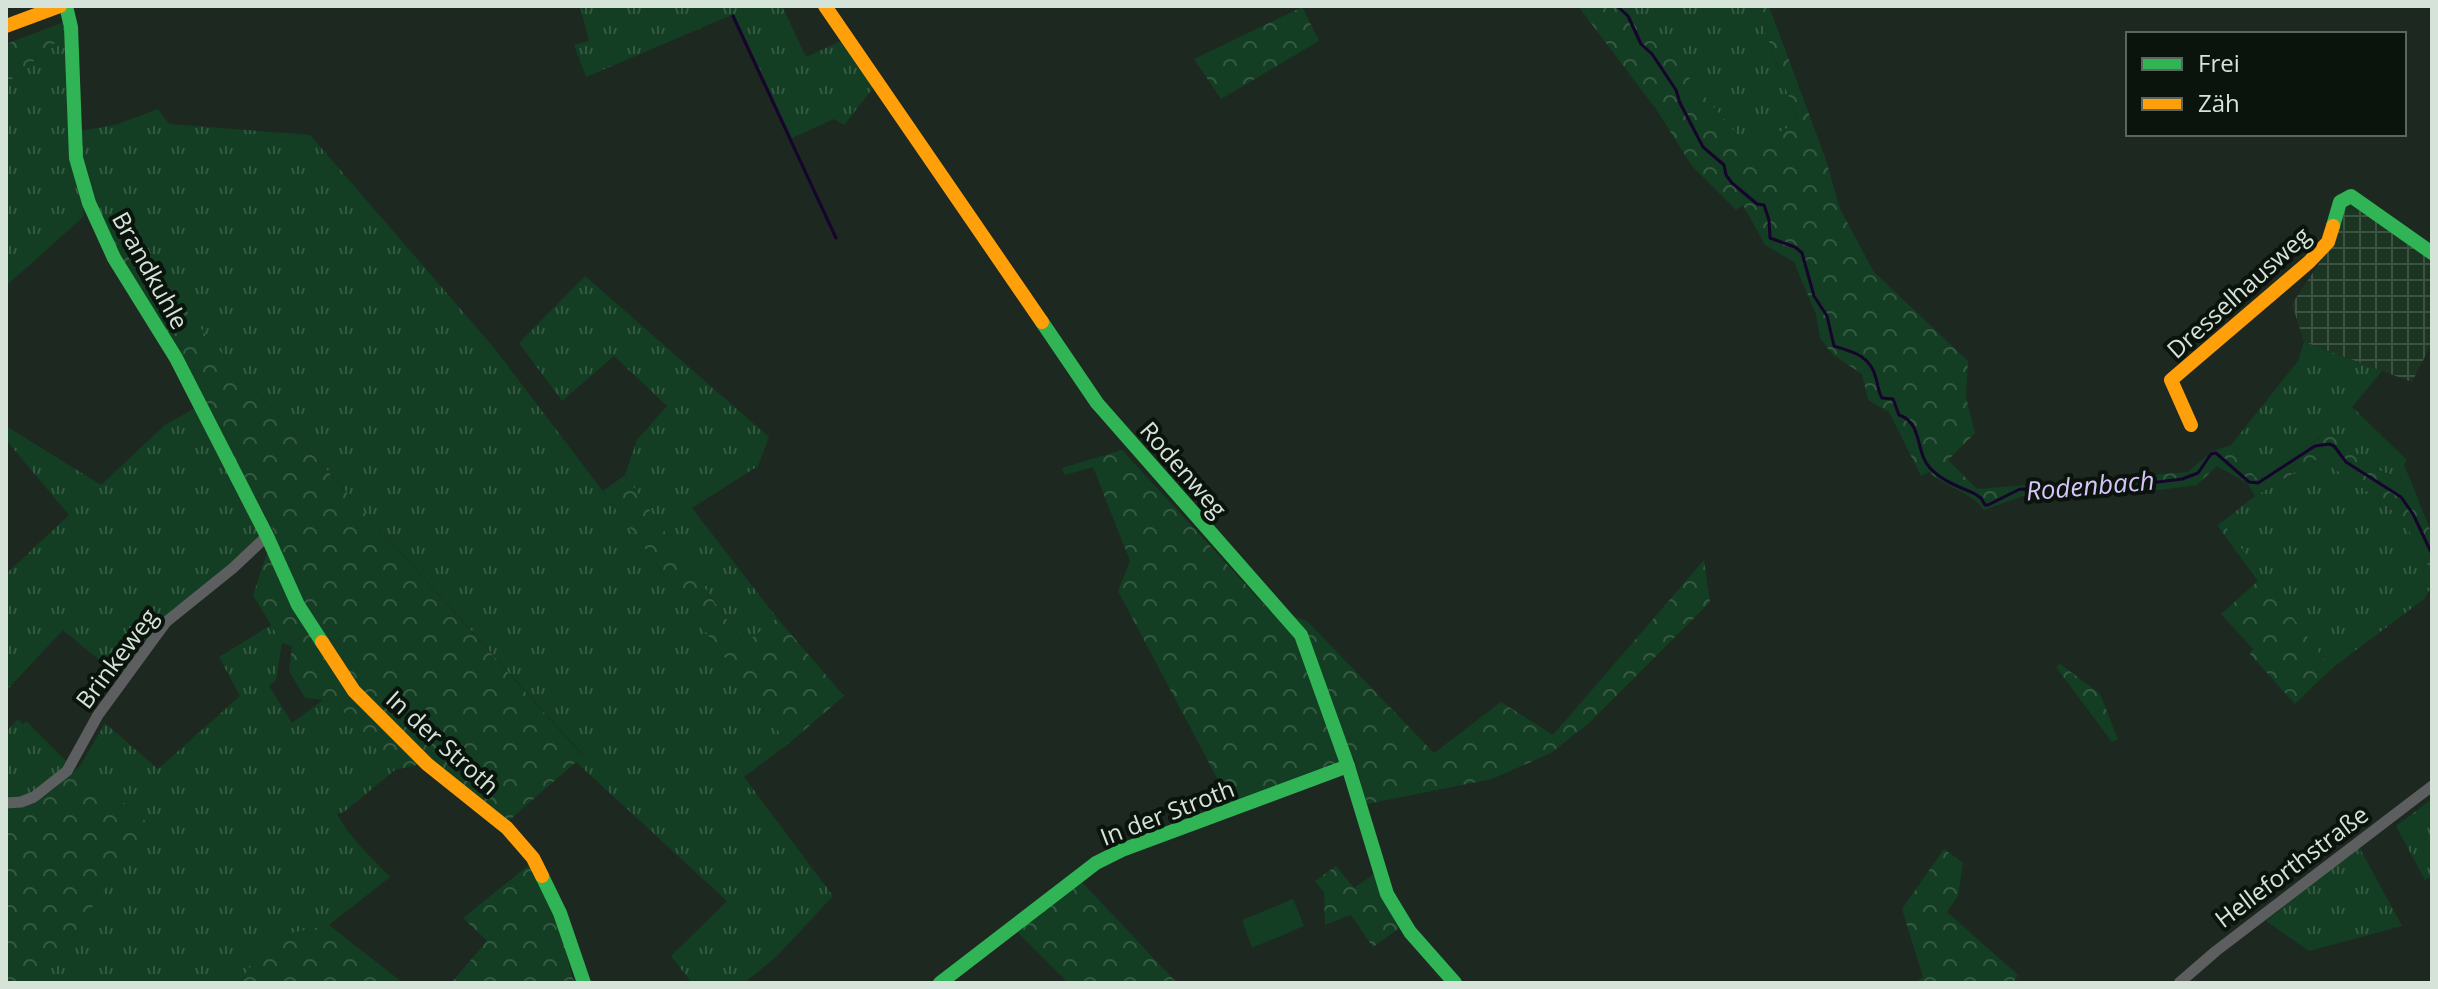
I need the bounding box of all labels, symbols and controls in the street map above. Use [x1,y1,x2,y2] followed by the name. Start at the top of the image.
[2126,32,2406,136] legend
[2198,46,2240,79] text: Frei
[2198,86,2240,119] text: Zäh
[105,205,197,335] street label: Brandkuhle
[2159,219,2317,365] street label: Dresselhausweg
[1133,414,1235,524] street label: Rodenweg
[2024,461,2156,509] water label: Rodenbach
[68,601,164,715] street label: Brinkeweg
[380,683,506,801] street label: In der Stroth
[1095,771,1239,853] street label: In der Stroth
[2208,797,2374,935] street label: Helleforthstraße

